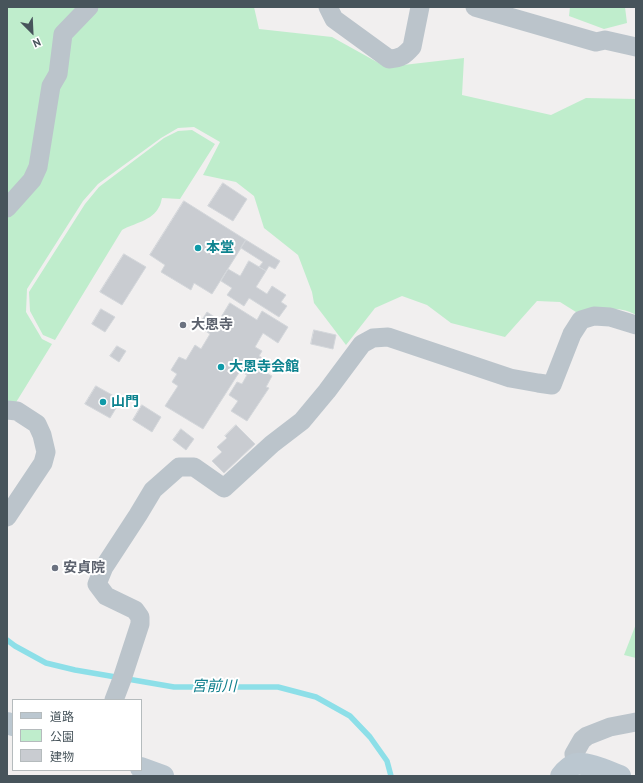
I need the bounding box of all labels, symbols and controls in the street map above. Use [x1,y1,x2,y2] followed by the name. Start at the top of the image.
[12,12,52,52] north arrow
[31,35,43,51] text: N
[206,240,234,256] place label: 本堂
[193,243,203,253] marker: 本堂
[191,317,233,333] place label: 大恩寺
[178,320,188,330] marker: 大恩寺
[229,359,299,375] place label: 大恩寺会館
[216,362,226,372] marker: 大恩寺会館
[111,394,139,410] place label: 山門
[98,397,108,407] marker: 山門
[63,560,105,576] place label: 安貞院
[50,563,60,573] marker: 安貞院
[192,678,236,696] water label: 宮前川
[12,699,142,771] legend
[50,709,74,724] text: 道路
[50,729,74,744] text: 公園
[50,749,74,764] text: 建物

